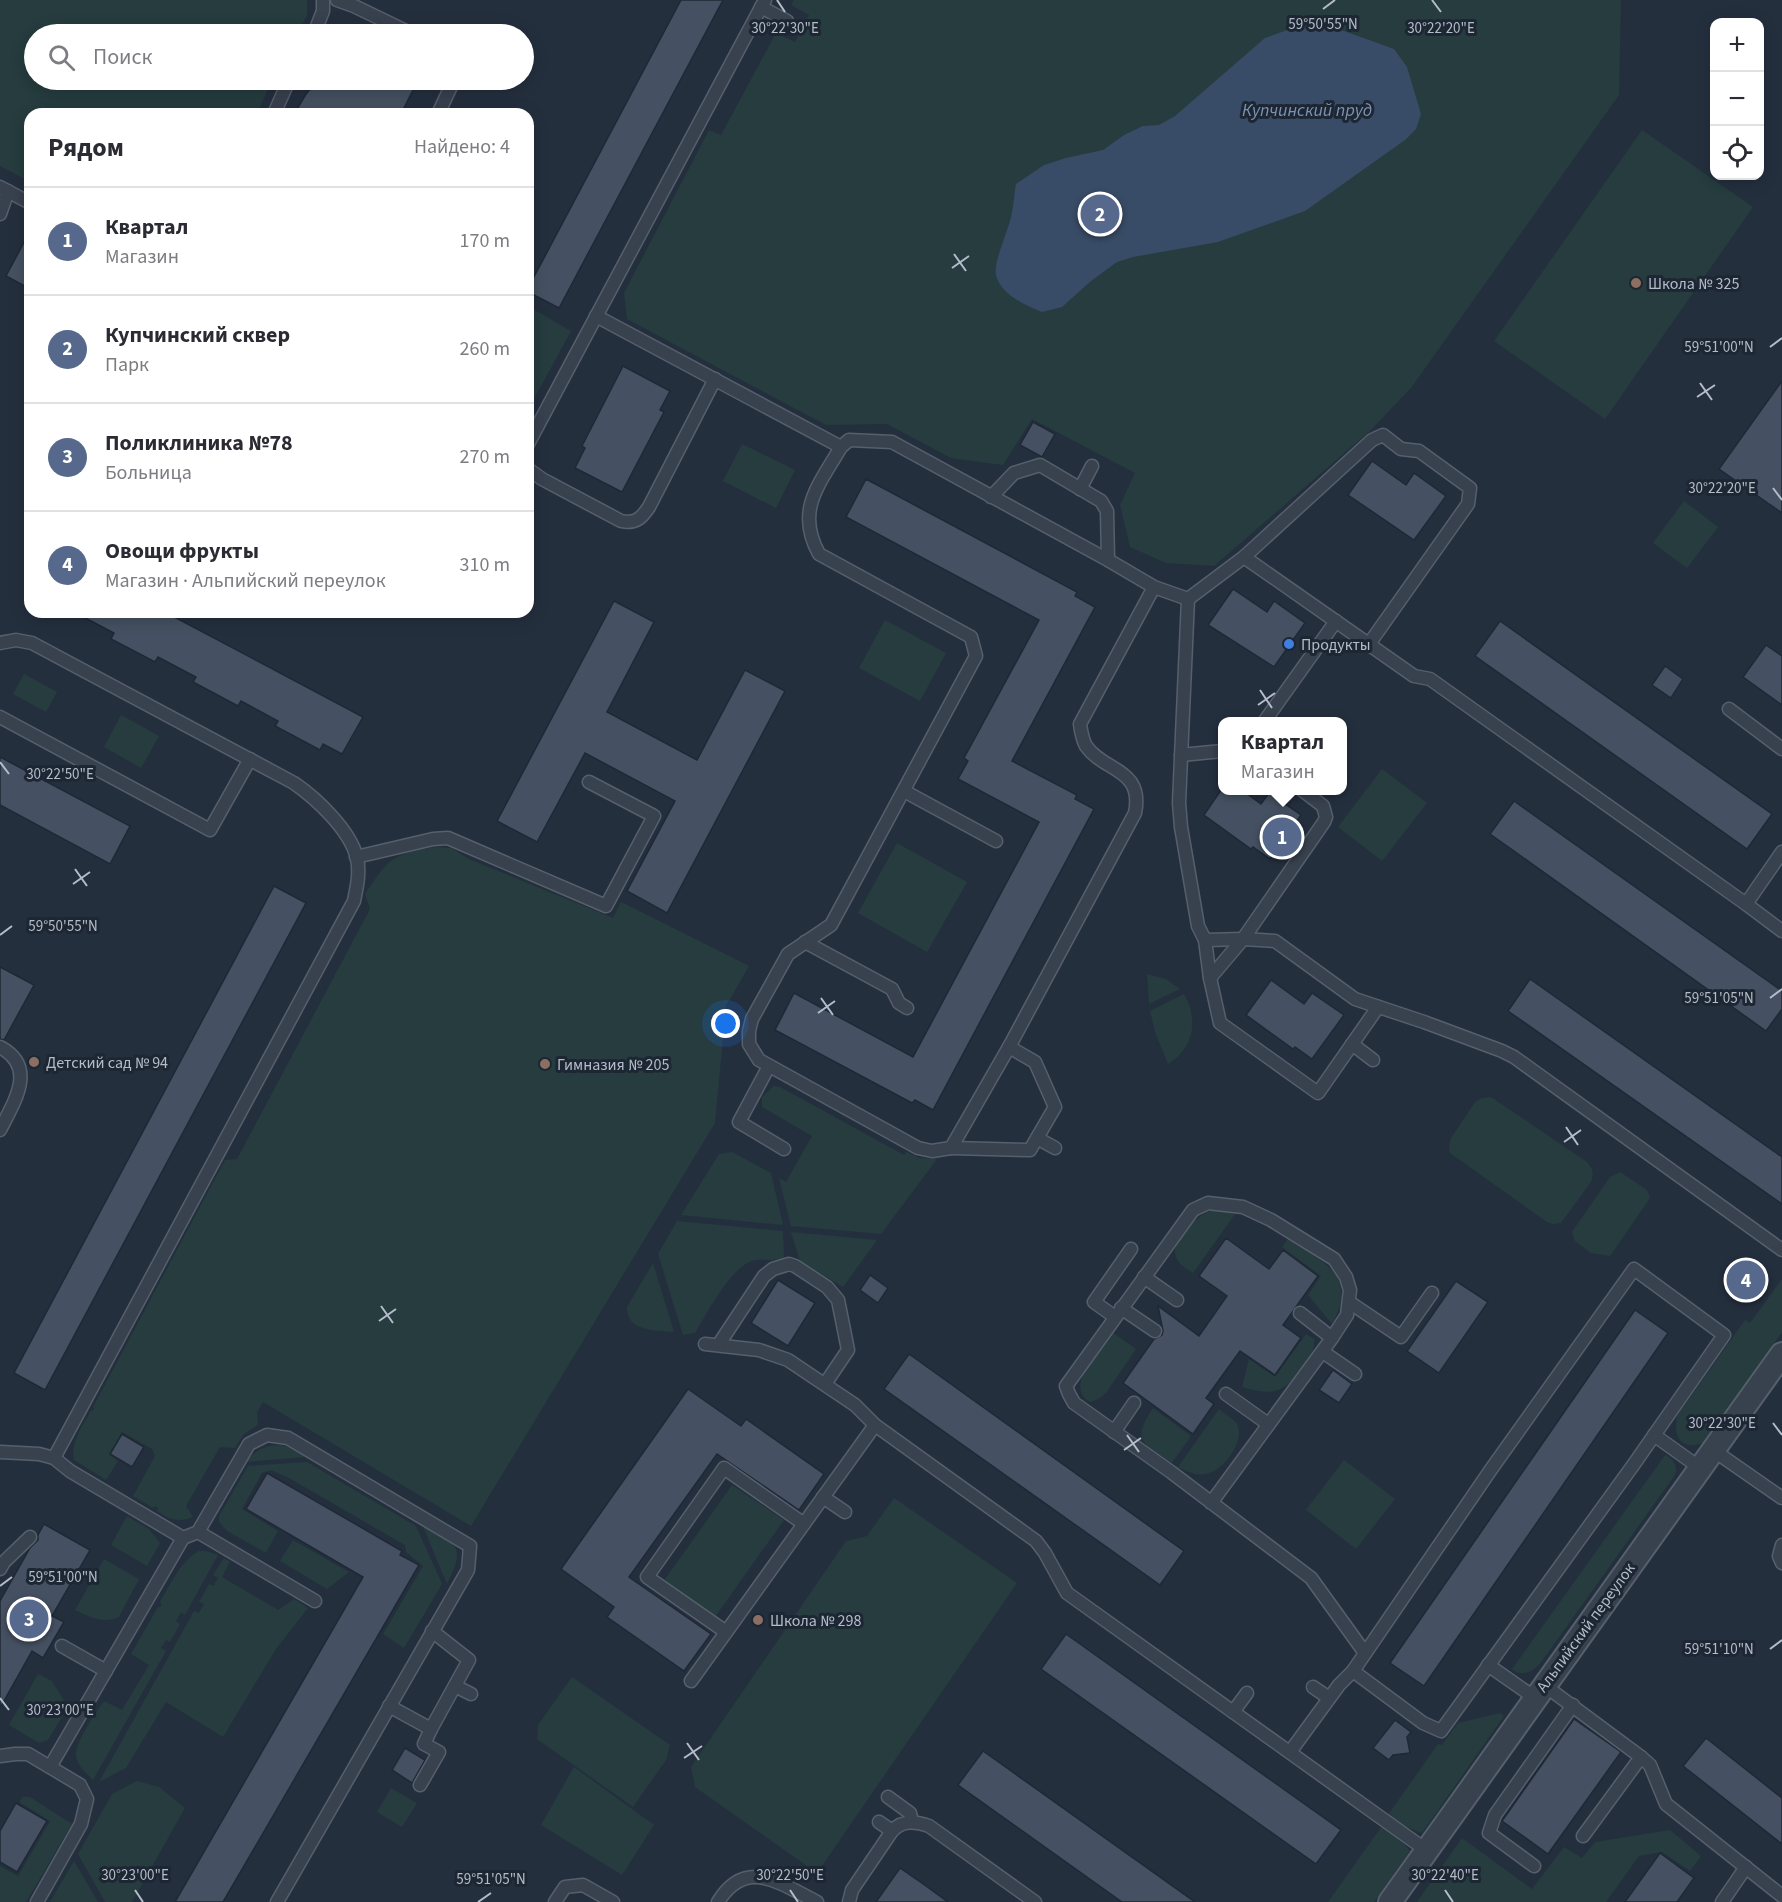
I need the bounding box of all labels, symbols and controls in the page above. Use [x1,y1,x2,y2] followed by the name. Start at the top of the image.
[1288,14,1358,35] text: 59°50'55"N
[751,18,819,39] text: 30°22'30"E
[1407,18,1475,39] text: 30°22'20"E
[1710,18,1764,180] map controls
[1710,18,1764,72] button: +
[24,24,534,90] search box
[45,41,78,74] icon: search
[93,41,152,73] text: Поиск
[1710,72,1764,126] button: −
[1242,98,1372,123] water label: Купчинский пруд
[1710,126,1764,180] button: locate
[48,129,124,166] text: Рядом
[414,133,510,161] text: Найдено: 4
[1080,192,1120,236] pin: 2
[105,211,188,243] text: Квартал
[62,227,73,255] text: 1
[460,227,510,255] text: 170 m
[105,243,179,271] text: Магазин
[1648,273,1739,295] place label: Школа № 325
[1629,276,1643,290] marker: Школа № 325
[105,319,290,351] text: Купчинский сквер
[62,335,73,363] text: 2
[460,335,510,363] text: 260 m
[1684,337,1754,358] text: 59°51'00"N
[105,351,149,379] text: Парк
[105,427,293,459] text: Поликлиника №78
[62,443,73,471] text: 3
[460,443,510,471] text: 270 m
[105,459,192,487] text: Больница
[1688,478,1756,499] text: 30°22'20"E
[105,535,259,567] text: Овощи фрукты
[62,551,73,579] text: 4
[460,551,510,579] text: 310 m
[105,567,386,595] text: Магазин · Альпийский переулок
[1301,634,1371,656] place label: Продукты
[1282,637,1296,651] marker: Продукты
[1218,717,1347,795] popup
[1241,726,1324,758] text: Квартал
[1241,758,1315,786] text: Магазин
[26,764,94,785] text: 30°22'50"E
[1262,814,1302,860] pin: 1
[28,916,98,937] text: 59°50'55"N
[1684,988,1754,1009] text: 59°51'05"N
[711,1009,740,1038] your location
[46,1052,168,1074] place label: Детский сад № 94
[557,1054,669,1076] place label: Гимназия № 205
[27,1055,41,1069] marker: Детский сад № 94
[538,1057,552,1071] marker: Гимназия № 205
[1726,1258,1766,1302] pin: 4
[1688,1413,1756,1434] text: 30°22'30"E
[1531,1558,1640,1697] street label: Альпийский переулок
[28,1567,98,1588] text: 59°51'00"N
[9,1596,48,1642] pin: 3
[770,1610,861,1632] place label: Школа № 298
[751,1613,765,1627] marker: Школа № 298
[1684,1639,1754,1660] text: 59°51'10"N
[26,1700,94,1721] text: 30°23'00"E
[101,1865,169,1886] text: 30°23'00"E
[756,1865,824,1886] text: 30°22'50"E
[1411,1865,1479,1886] text: 30°22'40"E
[456,1869,526,1890] text: 59°51'05"N

